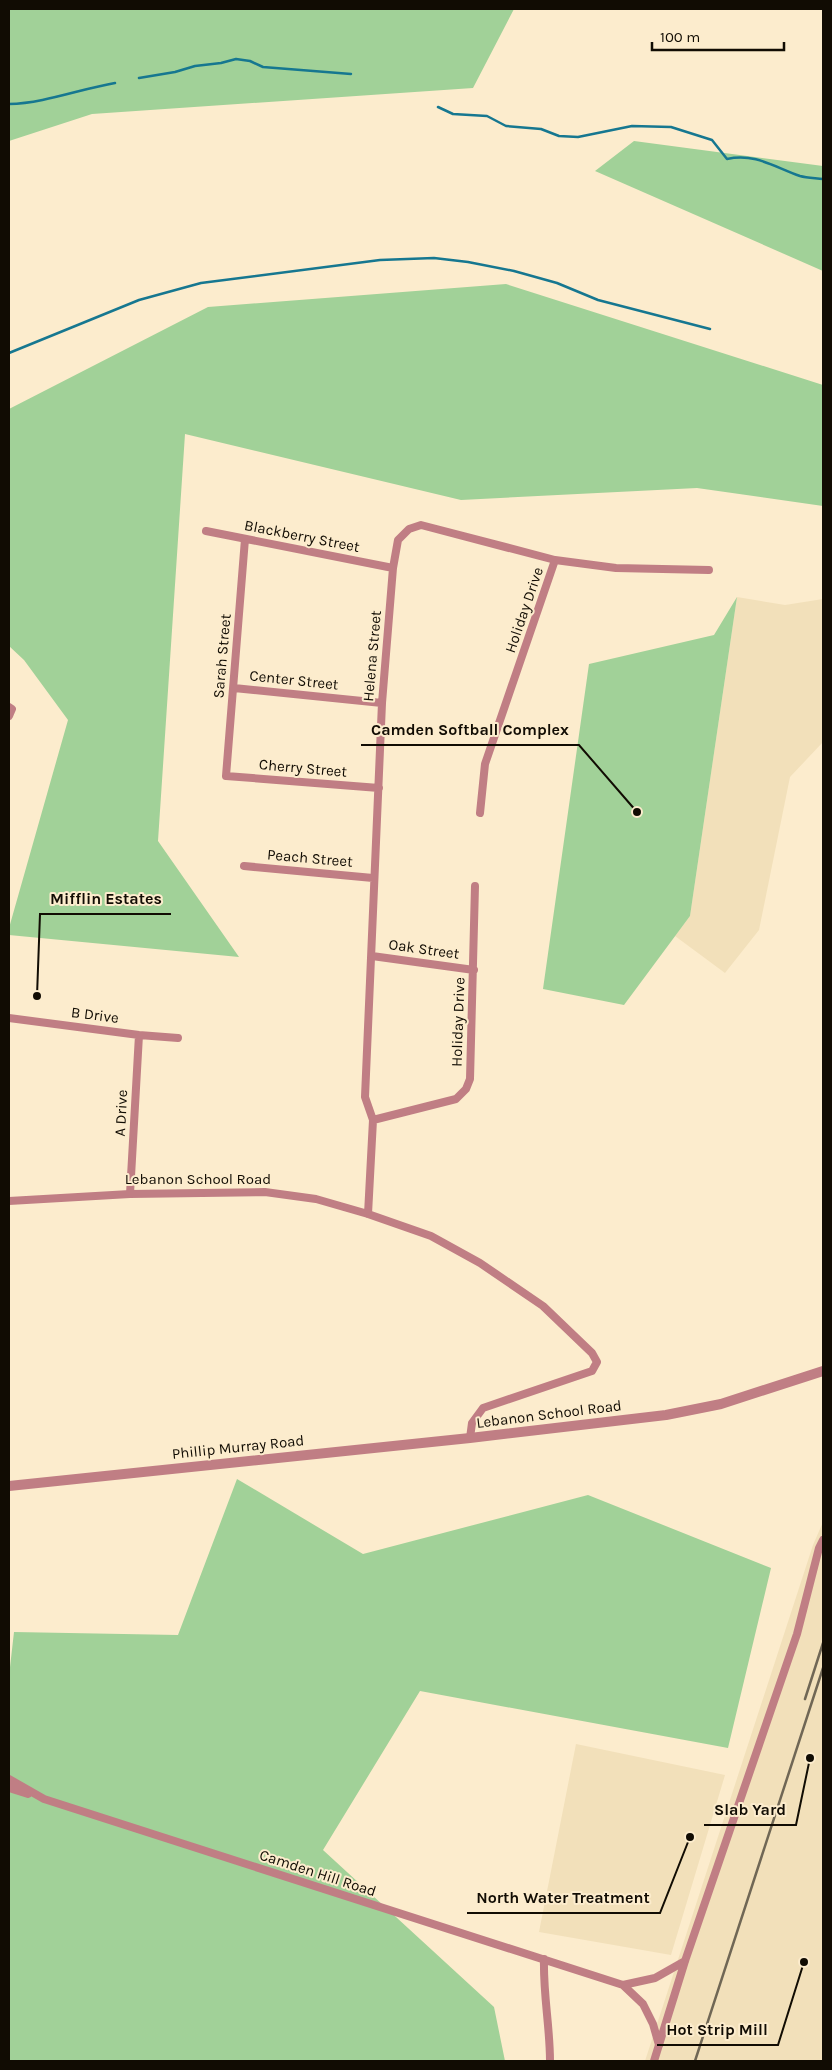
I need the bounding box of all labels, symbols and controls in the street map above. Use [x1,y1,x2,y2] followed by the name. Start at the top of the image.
[652,20,784,52] scale bar
[660,28,700,46] text: 100 m
[243,516,362,556] street label: Blackberry Street
[501,565,547,655] street label: Holiday Drive
[359,609,385,702] street label: Helena Street
[209,613,235,699] street label: Sarah Street
[249,666,340,694] street label: Center Street
[361,714,579,745] callout: Camden Softball Complex
[371,720,569,739] text: Camden Softball Complex
[258,755,348,781] street label: Cherry Street
[266,845,354,871] street label: Peach Street
[40,883,171,914] callout: Mifflin Estates
[50,889,162,908] text: Mifflin Estates
[388,935,461,963] street label: Oak Street
[447,977,469,1067] street label: Holiday Drive
[70,1003,120,1027] street label: B Drive
[111,1089,131,1137] street label: A Drive
[125,1170,271,1188] street label: Lebanon School Road
[475,1396,623,1432] street label: Lebanon School Road
[171,1431,305,1463] street label: Phillip Murray Road
[704,1794,796,1825] callout: Slab Yard
[714,1800,786,1819] text: Slab Yard
[257,1846,379,1900] street label: Camden Hill Road
[467,1882,660,1913] callout: North Water Treatment
[476,1888,650,1907] text: North Water Treatment
[657,2014,778,2045] callout: Hot Strip Mill
[666,2020,768,2039] text: Hot Strip Mill

